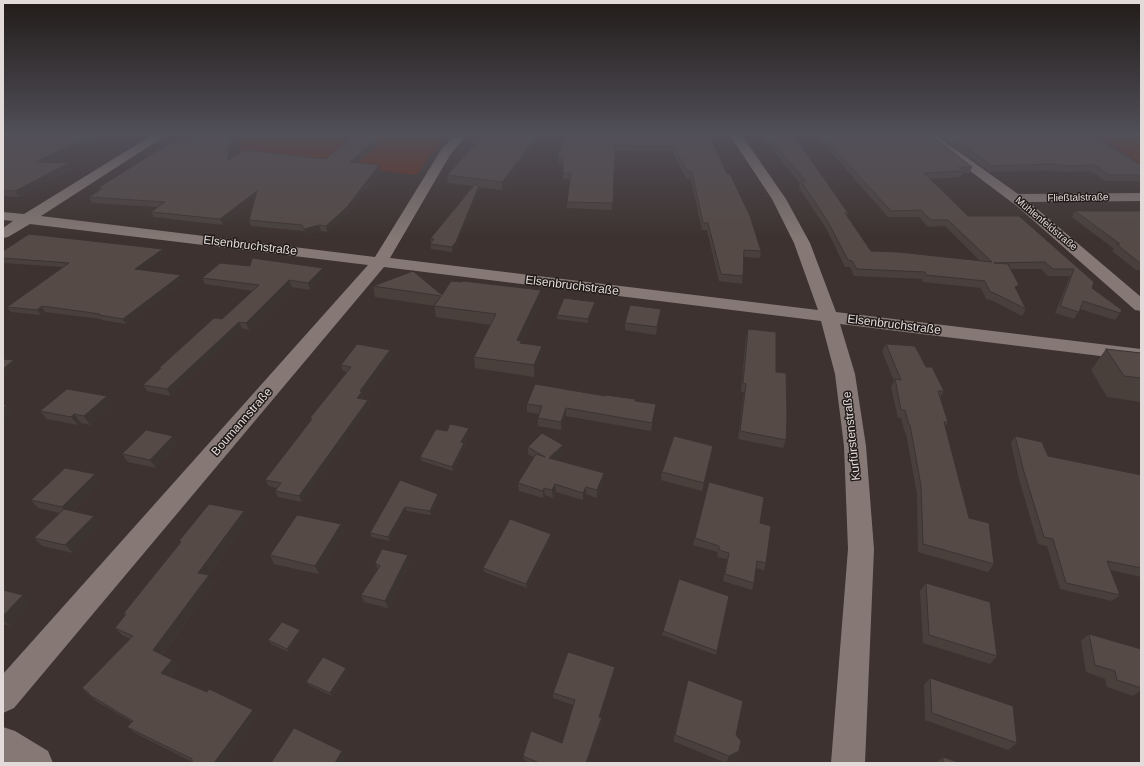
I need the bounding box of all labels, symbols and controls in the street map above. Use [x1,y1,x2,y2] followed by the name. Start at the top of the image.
[1047,191,1109,205] street label: Fließtalstraße
[1013,195,1079,253] street label: Mühlenfeldstraße
[202,233,298,259] street label: Elsenbruchstraße
[524,273,620,299] street label: Elsenbruchstraße
[846,312,942,338] street label: Elsenbruchstraße
[209,385,275,459] street label: Boumannstraße
[840,391,864,481] street label: Kurfürstenstraße

